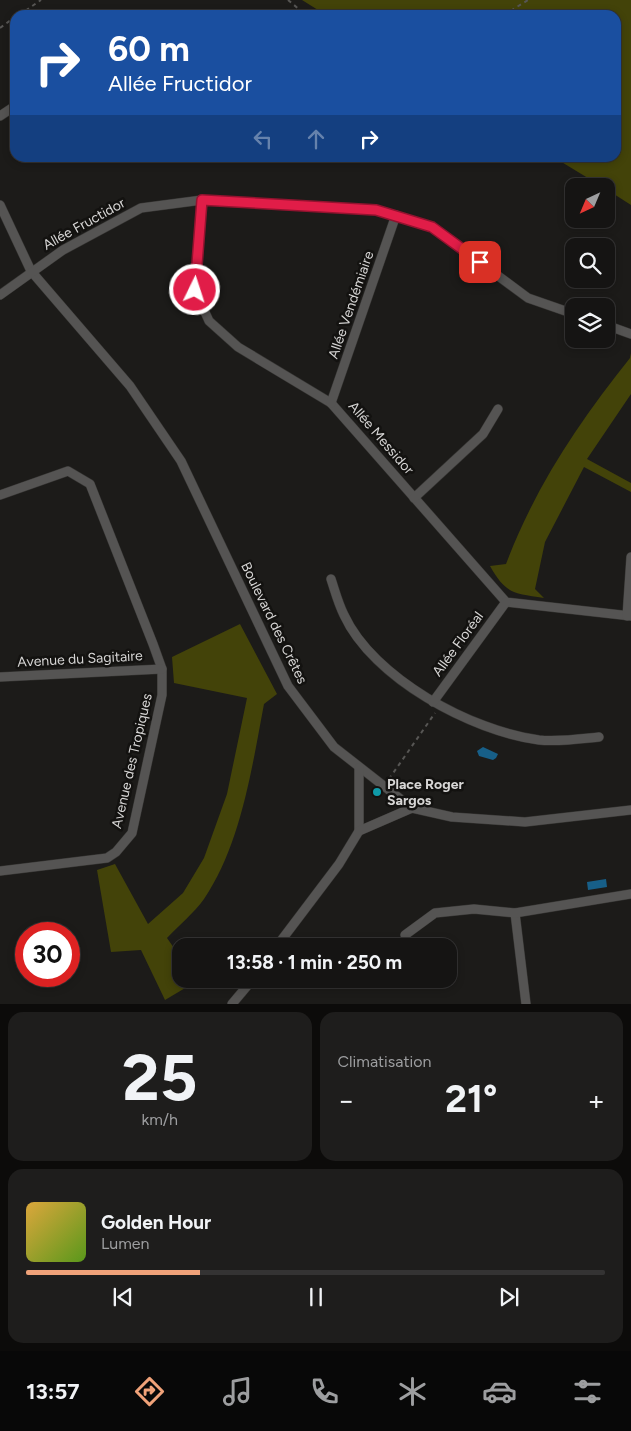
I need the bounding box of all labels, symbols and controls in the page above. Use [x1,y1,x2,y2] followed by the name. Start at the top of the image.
[108,28,190,70] text: 60 m
[25,30,90,95] icon: right
[108,70,252,97] text: Allée Fructidor
[249,125,277,153] icon: left
[302,125,330,153] icon: ahead
[355,125,383,153] icon: right
[565,178,615,228] north arrow
[565,178,615,348] map controls
[40,194,128,254] street label: Allée Fructidor
[565,238,615,288] button: search
[459,241,501,283] pin
[466,248,494,276] icon: arrive
[325,249,378,361] street label: Allée Vendémiaire
[168,263,220,315] position arrow
[565,298,615,348] button: layers
[345,398,418,478] street label: Allée Messidor
[237,559,311,687] street label: Boulevard des Crêtes
[429,608,487,680] street label: Allée Floréal
[17,647,143,671] street label: Avenue du Sagitaire
[108,692,156,830] street label: Avenue des Tropiques
[387,776,464,809] place label: Place Roger Sargos
[371,786,383,798] marker: Place Roger Sargos
[15,922,80,987] speed limit sign: 30
[227,951,402,974] text: 13:58 · 1 min · 250 m
[122,1038,197,1116] text: 25
[338,1052,431,1071] text: Climatisation
[445,1076,497,1122] text: 21°
[338,1083,355,1117] text: −
[588,1083,605,1117] text: +
[141,1110,178,1129] text: km/h
[101,1211,211,1234] text: Golden Hour
[101,1234,150,1253] text: Lumen
[109,1283,137,1311] icon: previous
[302,1283,330,1311] icon: pause
[495,1283,523,1311] icon: next
[132,1374,167,1409] icon: directions
[220,1374,255,1409] icon: music
[307,1374,342,1409] icon: phone
[395,1374,430,1409] icon: climate
[482,1374,517,1409] icon: car
[570,1374,605,1409] icon: filters
[26,1378,79,1405] text: 13:57

